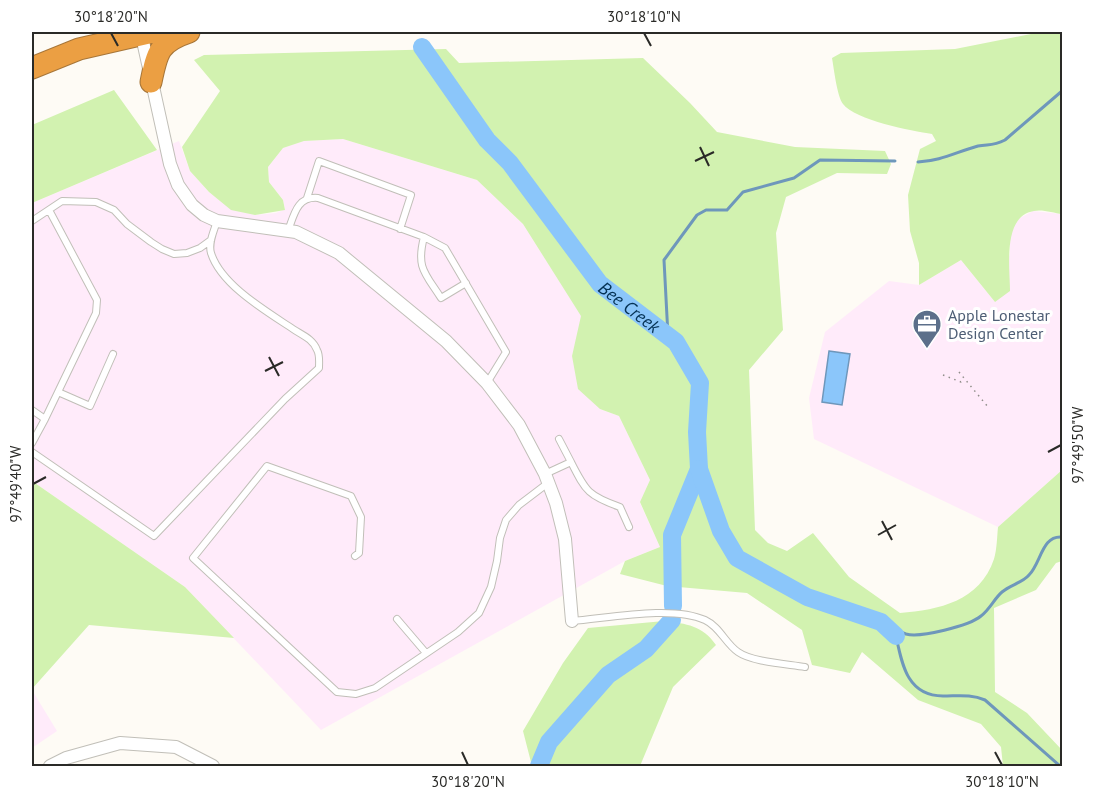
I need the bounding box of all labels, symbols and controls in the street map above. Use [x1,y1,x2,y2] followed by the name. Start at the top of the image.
[74,7,148,26] text: 30°18'20"N
[607,7,681,26] text: 30°18'10"N
[594,276,666,338] water label: Bee Creek
[948,305,1051,343] place label: Apple Lonestar Design Center
[911,308,943,350] office icon: Apple Lonestar Design Center
[1068,406,1087,483] text: 97°49'50"W
[6,445,25,522] text: 97°49'40"W
[431,772,505,791] text: 30°18'20"N
[965,772,1039,791] text: 30°18'10"N

